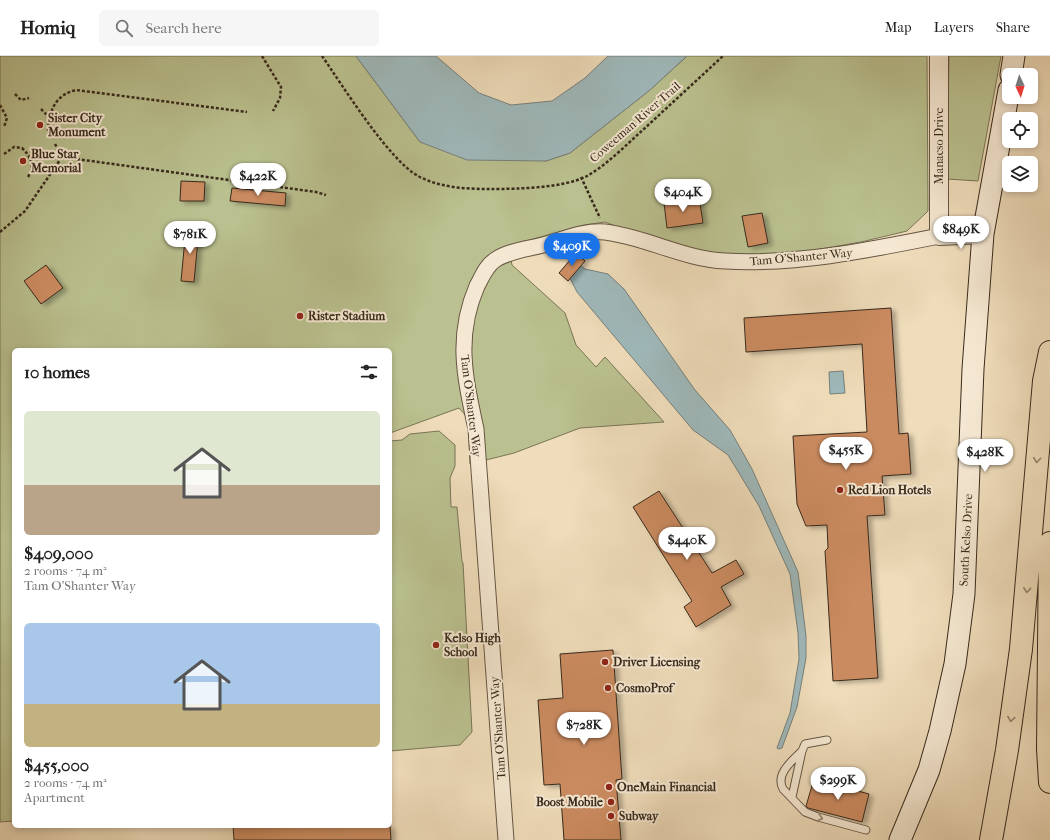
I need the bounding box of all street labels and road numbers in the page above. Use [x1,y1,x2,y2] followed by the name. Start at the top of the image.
[587,78,684,165] street label: Coweeman River Trail
[932,108,946,184] street label: Manacso Drive
[749,245,854,268] street label: Tam O'Shanter Way
[458,354,484,459] street label: Tam O'Shanter Way
[957,493,975,587] street label: South Kelso Drive
[487,675,509,780] street label: Tam O'Shanter Way

